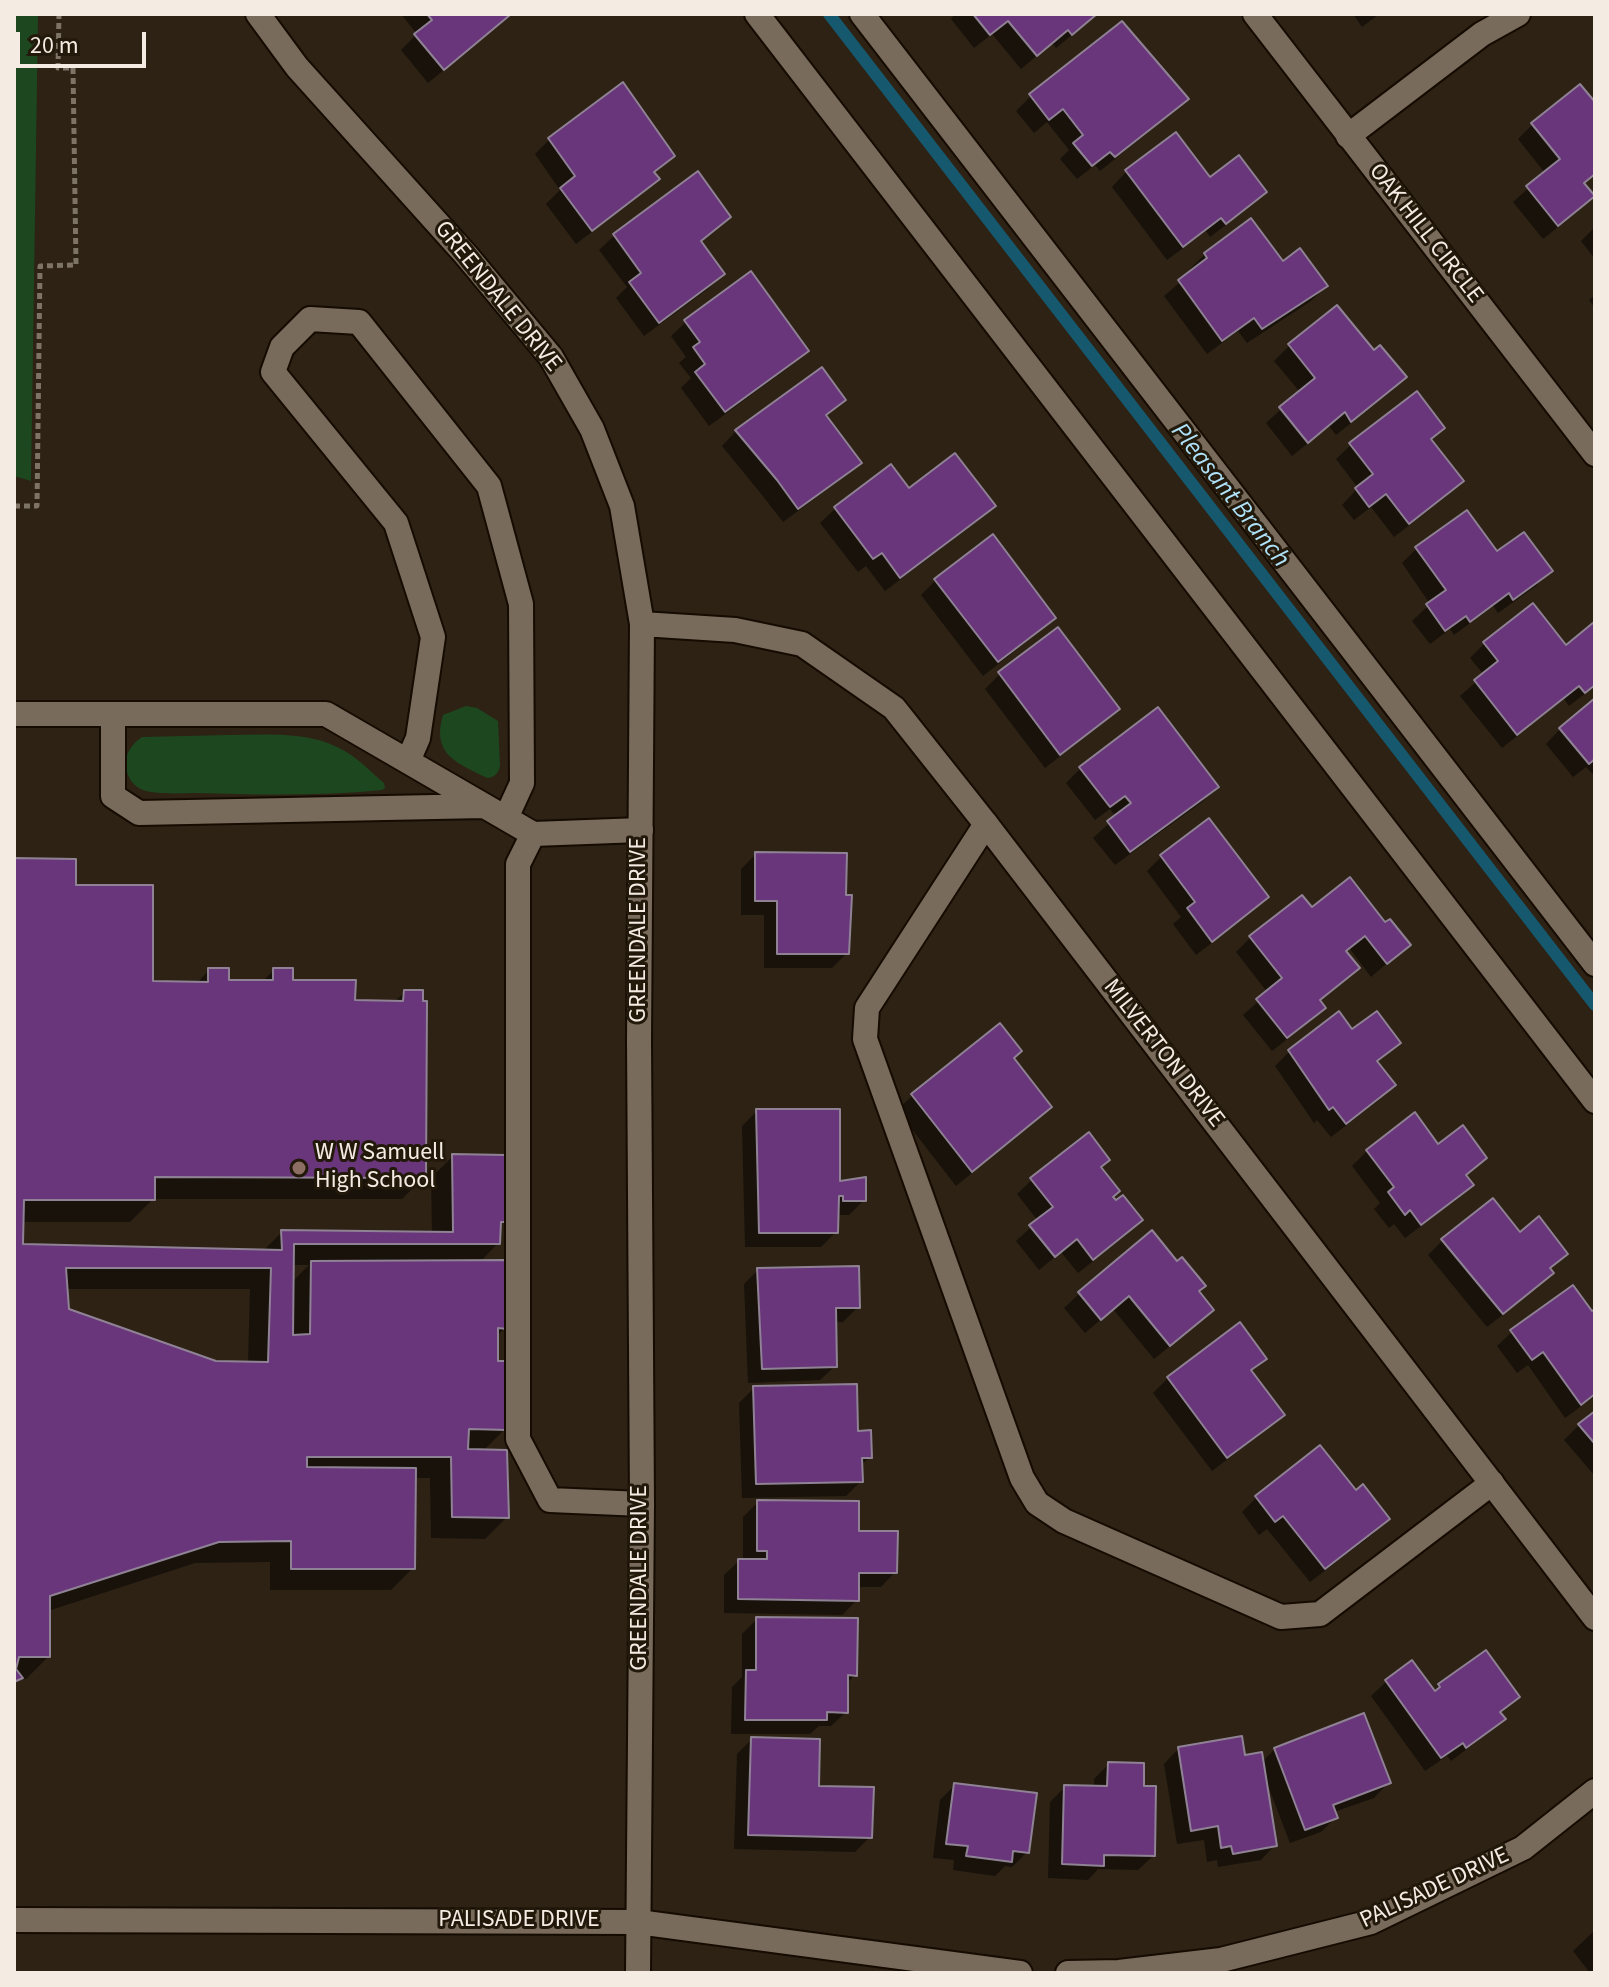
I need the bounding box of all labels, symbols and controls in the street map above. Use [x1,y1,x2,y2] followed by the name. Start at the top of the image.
[20,16,150,66] scale bar
[30,28,79,63] text: 20 m
[1362,158,1488,310] street label: OAK HILL CIRCLE
[427,216,567,378] street label: GREENDALE DRIVE
[1163,418,1295,574] water label: Pleasant Branch
[626,837,654,1023] street label: GREENDALE DRIVE
[1096,974,1230,1134] street label: MILVERTON DRIVE
[315,1140,444,1196] place label: W W Samuell High School
[290,1159,308,1177] marker: W W Samuell High School
[627,1485,655,1671] street label: GREENDALE DRIVE
[1356,1842,1514,1936] street label: PALISADE DRIVE
[438,1907,600,1935] street label: PALISADE DRIVE

